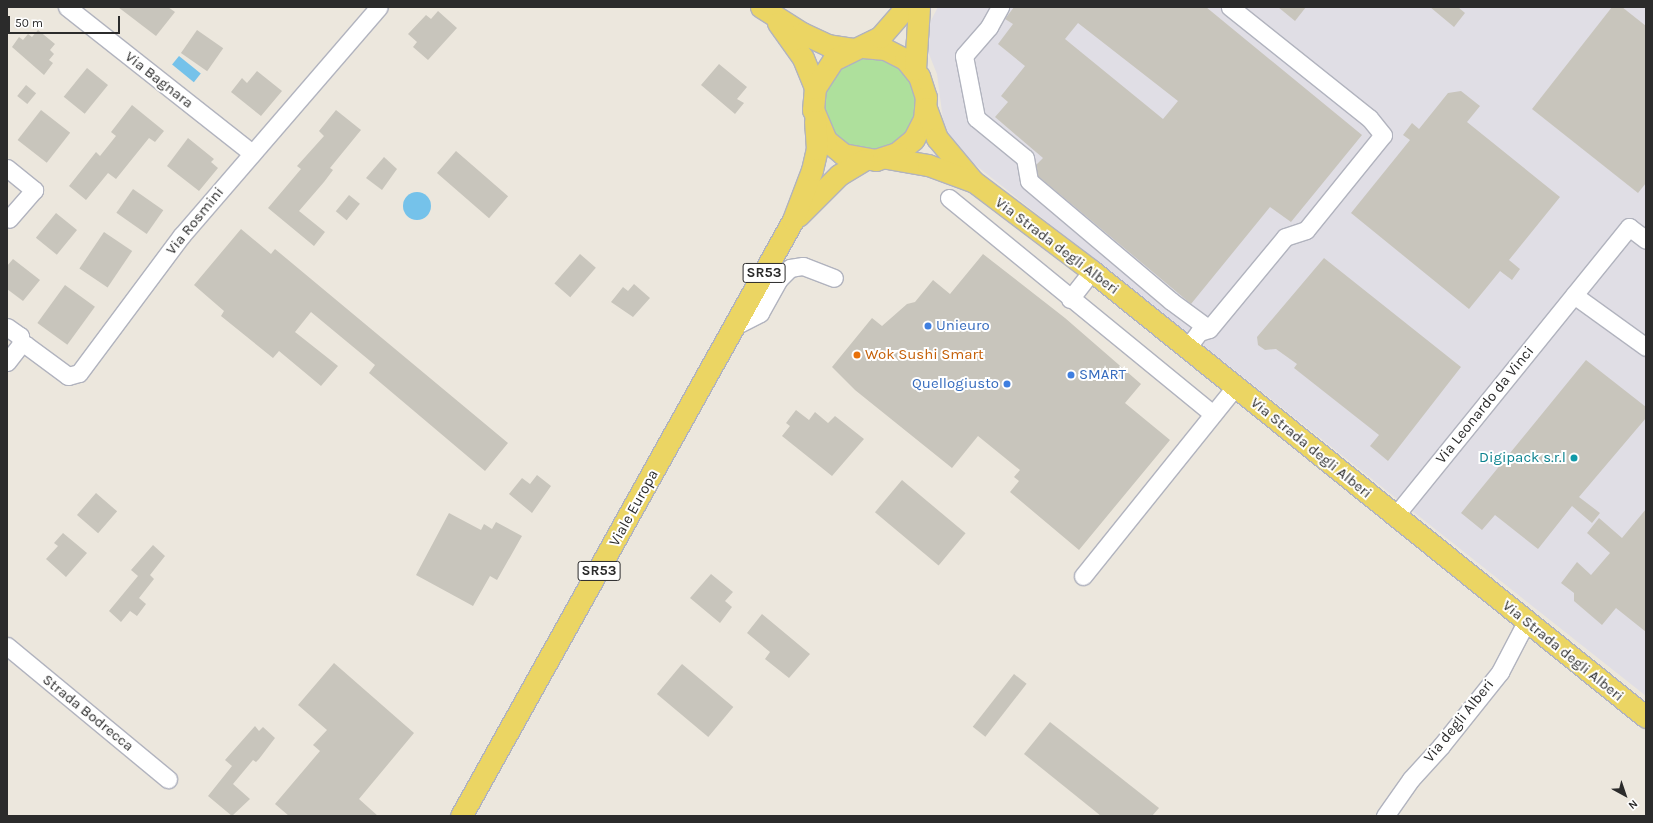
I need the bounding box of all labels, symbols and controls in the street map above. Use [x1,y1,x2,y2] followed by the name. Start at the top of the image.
[10,8,122,34] scale bar
[15,16,43,30] text: 50 m
[121,48,197,112] street label: Via Bagnara
[162,183,228,259] street label: Via Rosmini
[992,194,1122,298] street label: Via Strada degli Alberi
[742,261,786,285] road number: SR53
[936,317,990,335] place label: Unieuro
[923,321,933,331] marker: Unieuro
[1432,343,1538,467] street label: Via Leonardo da Vinci
[865,346,984,364] place label: Wok Sushi Smart
[852,350,862,360] marker: Wok Sushi Smart
[1079,366,1126,384] place label: SMART
[1066,370,1076,380] marker: SMART
[912,375,999,393] place label: Quellogiusto
[1002,379,1012,389] marker: Quellogiusto
[1247,394,1375,502] street label: Via Strada degli Alberi
[1479,449,1566,467] place label: Digipack s.r.l
[1569,453,1579,463] marker: Digipack s.r.l
[606,467,662,549] street label: Viale Europa
[577,559,621,583] road number: SR53
[1499,597,1627,705] street label: Via Strada degli Alberi
[39,671,137,755] street label: Strada Bodrecca
[1420,676,1498,766] street label: Via degli Alberi
[1605,775,1645,815] north arrow
[1626,797,1640,812] text: N

